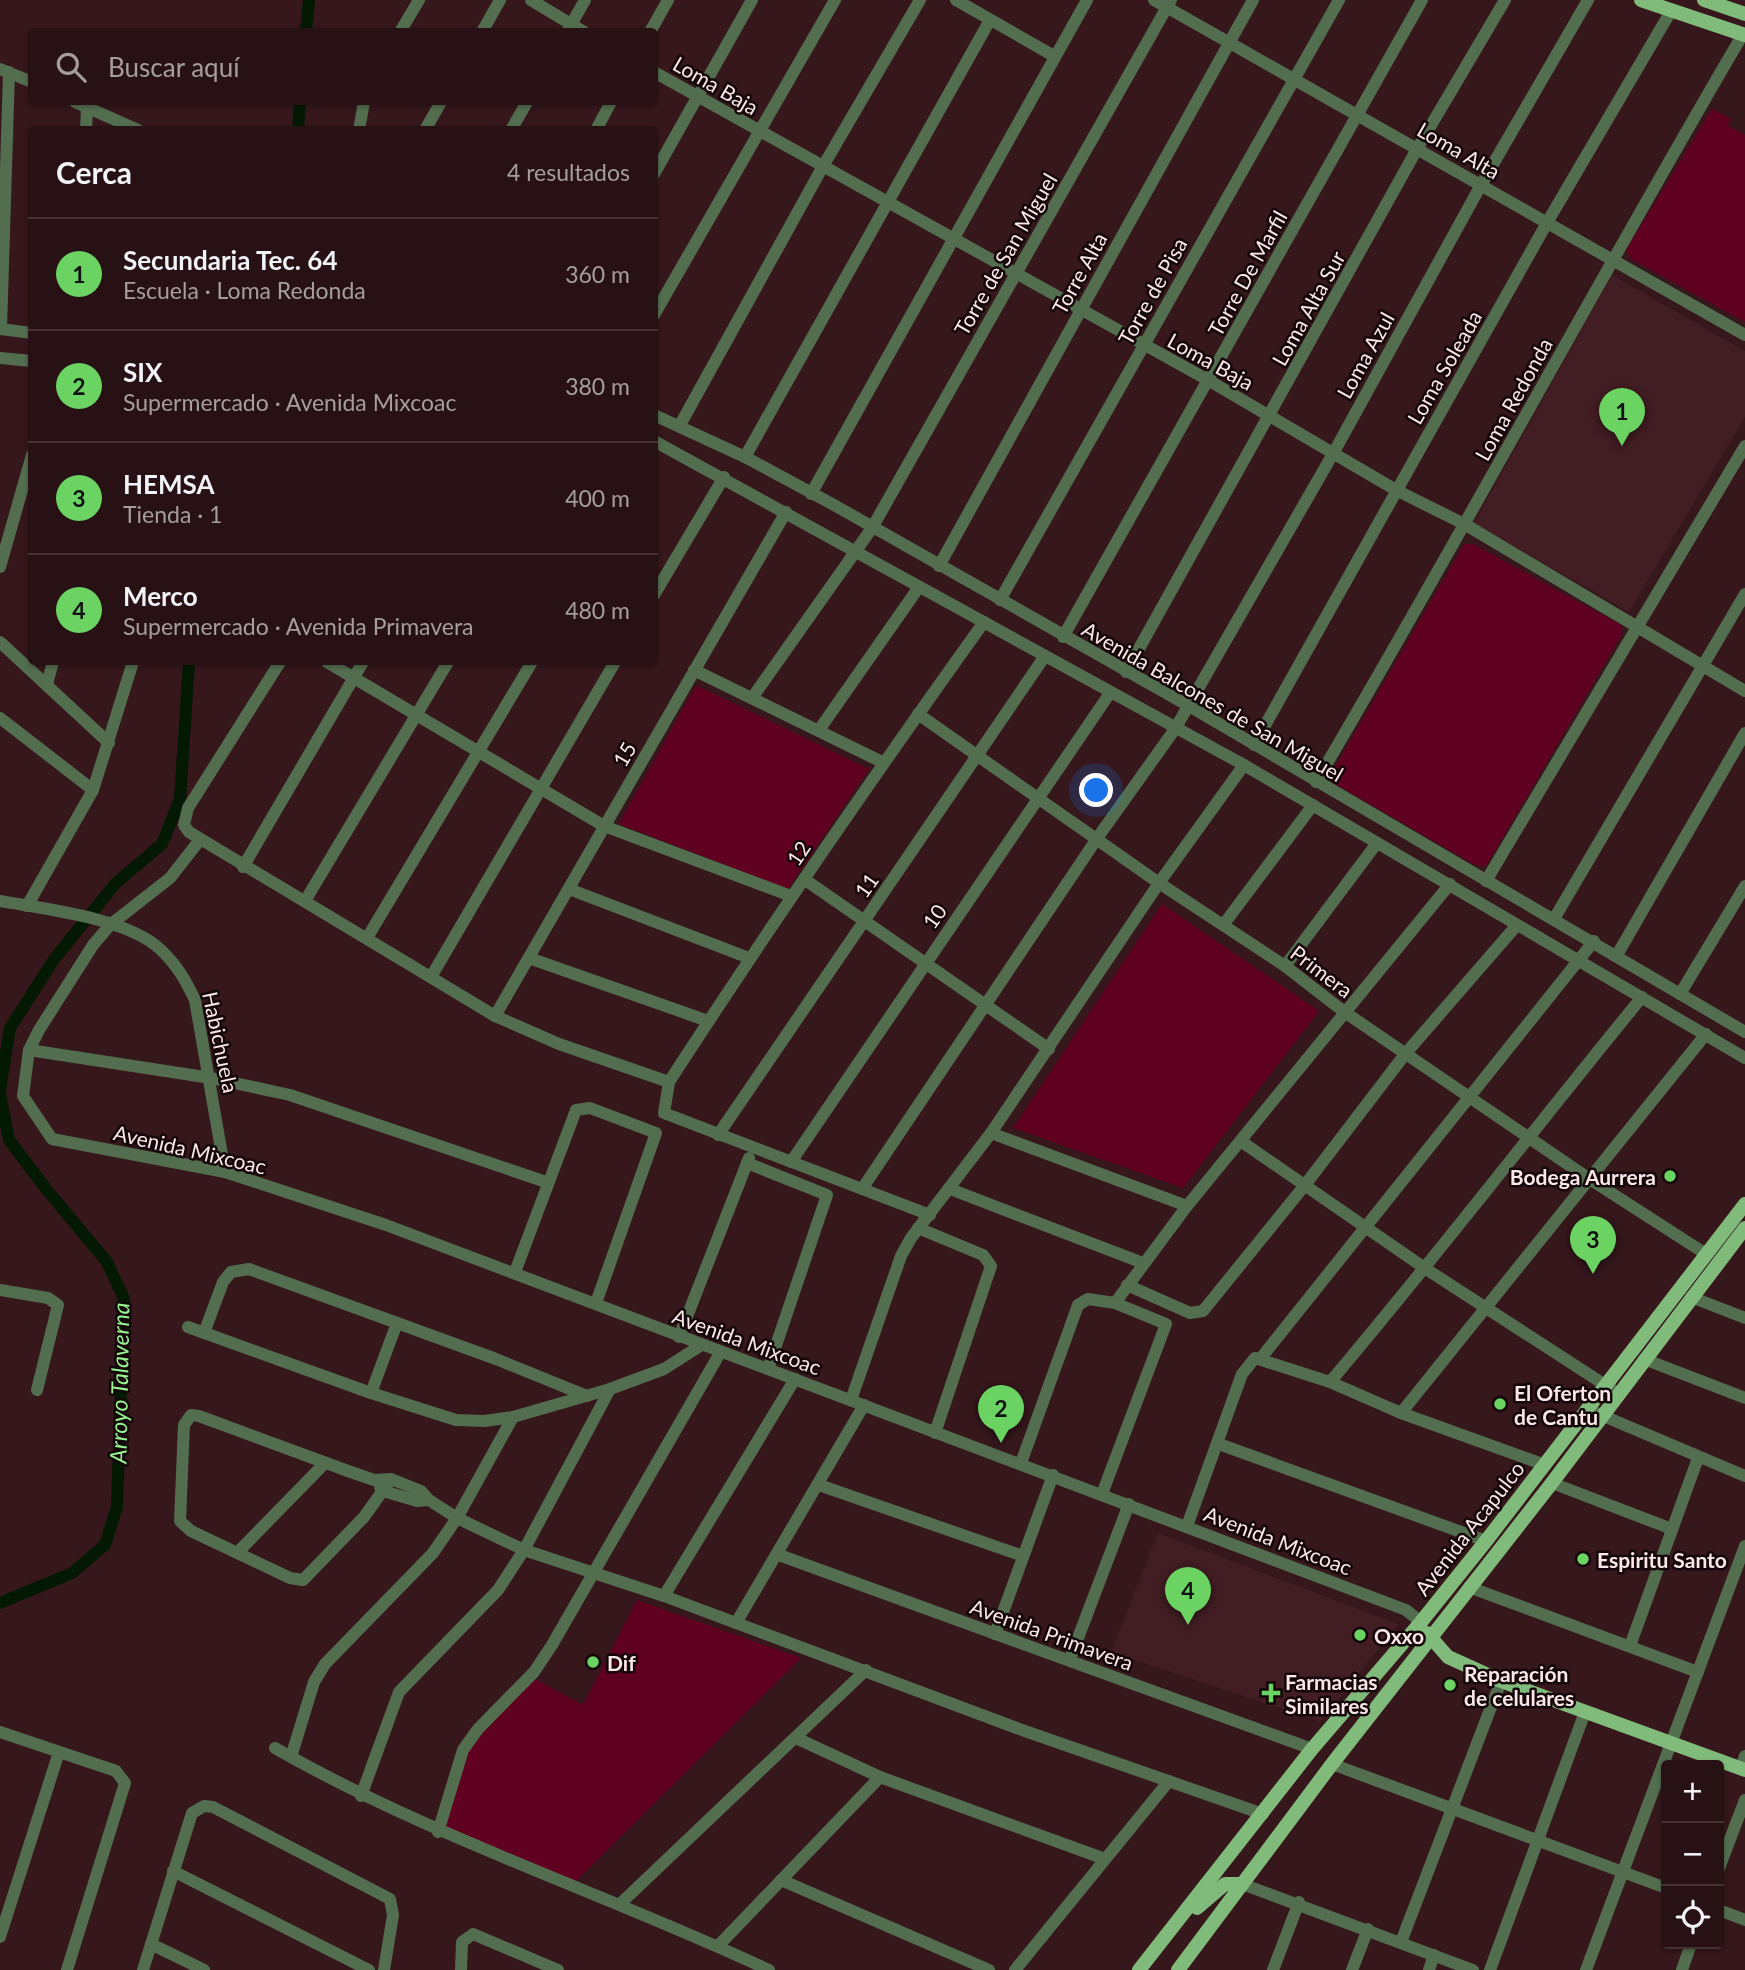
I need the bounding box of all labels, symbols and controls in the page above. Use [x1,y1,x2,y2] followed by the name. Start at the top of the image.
[28,28,658,105] search box
[52,48,90,86] icon: search
[108,51,239,83] text: Buscar aquí
[669,51,763,119] street label: Loma Baja
[1413,116,1505,184] street label: Loma Alta
[56,154,132,190] text: Cerca
[507,158,630,186] text: 4 resultados
[948,168,1062,340] street label: Torre de San Miguel
[1202,206,1292,340] street label: Torre De Marfil
[1046,228,1112,318] street label: Torre Alta
[1112,233,1192,349] street label: Torre de Pisa
[123,244,337,276] text: Secundaria Tec. 64
[1266,246,1350,370] street label: Loma Alta Sur
[72,260,86,288] text: 1
[565,260,630,288] text: 360 m
[123,276,366,304] text: Escuela · Loma Redonda
[1401,306,1487,428] street label: Loma Soleada
[1331,308,1399,402] street label: Loma Azul
[1164,327,1258,395] street label: Loma Baja
[1469,333,1557,465] street label: Loma Redonda
[123,356,162,388] text: SIX
[72,372,86,400] text: 2
[565,372,630,400] text: 380 m
[123,388,457,416] text: Supermercado · Avenida Mixcoac
[1599,388,1645,446] pin: 1
[123,468,215,500] text: HEMSA
[72,484,86,512] text: 3
[565,484,630,512] text: 400 m
[123,500,222,528] text: Tienda · 1
[123,580,198,612] text: Merco
[72,596,86,624] text: 4
[565,596,630,624] text: 480 m
[123,612,474,640] text: Supermercado · Avenida Primavera
[1078,616,1348,786] street label: Avenida Balcones de San Miguel
[607,737,641,771] street label: 15
[1079,773,1113,807] your location
[781,836,815,870] street label: 12
[849,868,883,902] street label: 11
[917,899,951,933] street label: 10
[1286,940,1358,1002] street label: Primera
[198,989,244,1095] street label: Habichuela
[111,1119,269,1179] street label: Avenida Mixcoac
[1510,1164,1656,1189] place label: Bodega Aurrera
[1662,1168,1678,1184] marker: Bodega Aurrera
[1570,1216,1616,1274] pin: 3
[104,1302,134,1465] water label: Arroyo Talaverna
[669,1303,825,1379] street label: Avenida Mixcoac
[1514,1380,1611,1429] place label: El Oferton de Cantu
[978,1385,1024,1443] pin: 2
[1492,1396,1508,1412] marker: El Oferton de Cantu
[1409,1456,1529,1600] street label: Avenida Acapulco
[1201,1500,1355,1580] street label: Avenida Mixcoac
[1597,1547,1727,1572] place label: Espiritu Santo
[1575,1551,1591,1567] marker: Espiritu Santo
[1165,1567,1211,1625] pin: 4
[967,1593,1137,1675] street label: Avenida Primavera
[1374,1623,1424,1648] place label: Oxxo
[1352,1627,1368,1643] marker: Oxxo
[607,1650,636,1675] place label: Dif
[585,1654,601,1670] marker: Dif
[1464,1661,1574,1710] place label: Reparación de celulares
[1285,1669,1378,1718] place label: Farmacias Similares
[1442,1677,1458,1693] marker: Reparación de celulares
[1263,1685,1279,1701] marker: Farmacias Similares
[1661,1760,1724,1949] map controls
[1661,1760,1724,1823] button: +
[1661,1823,1724,1886] button: −
[1661,1886,1724,1949] button: locate

